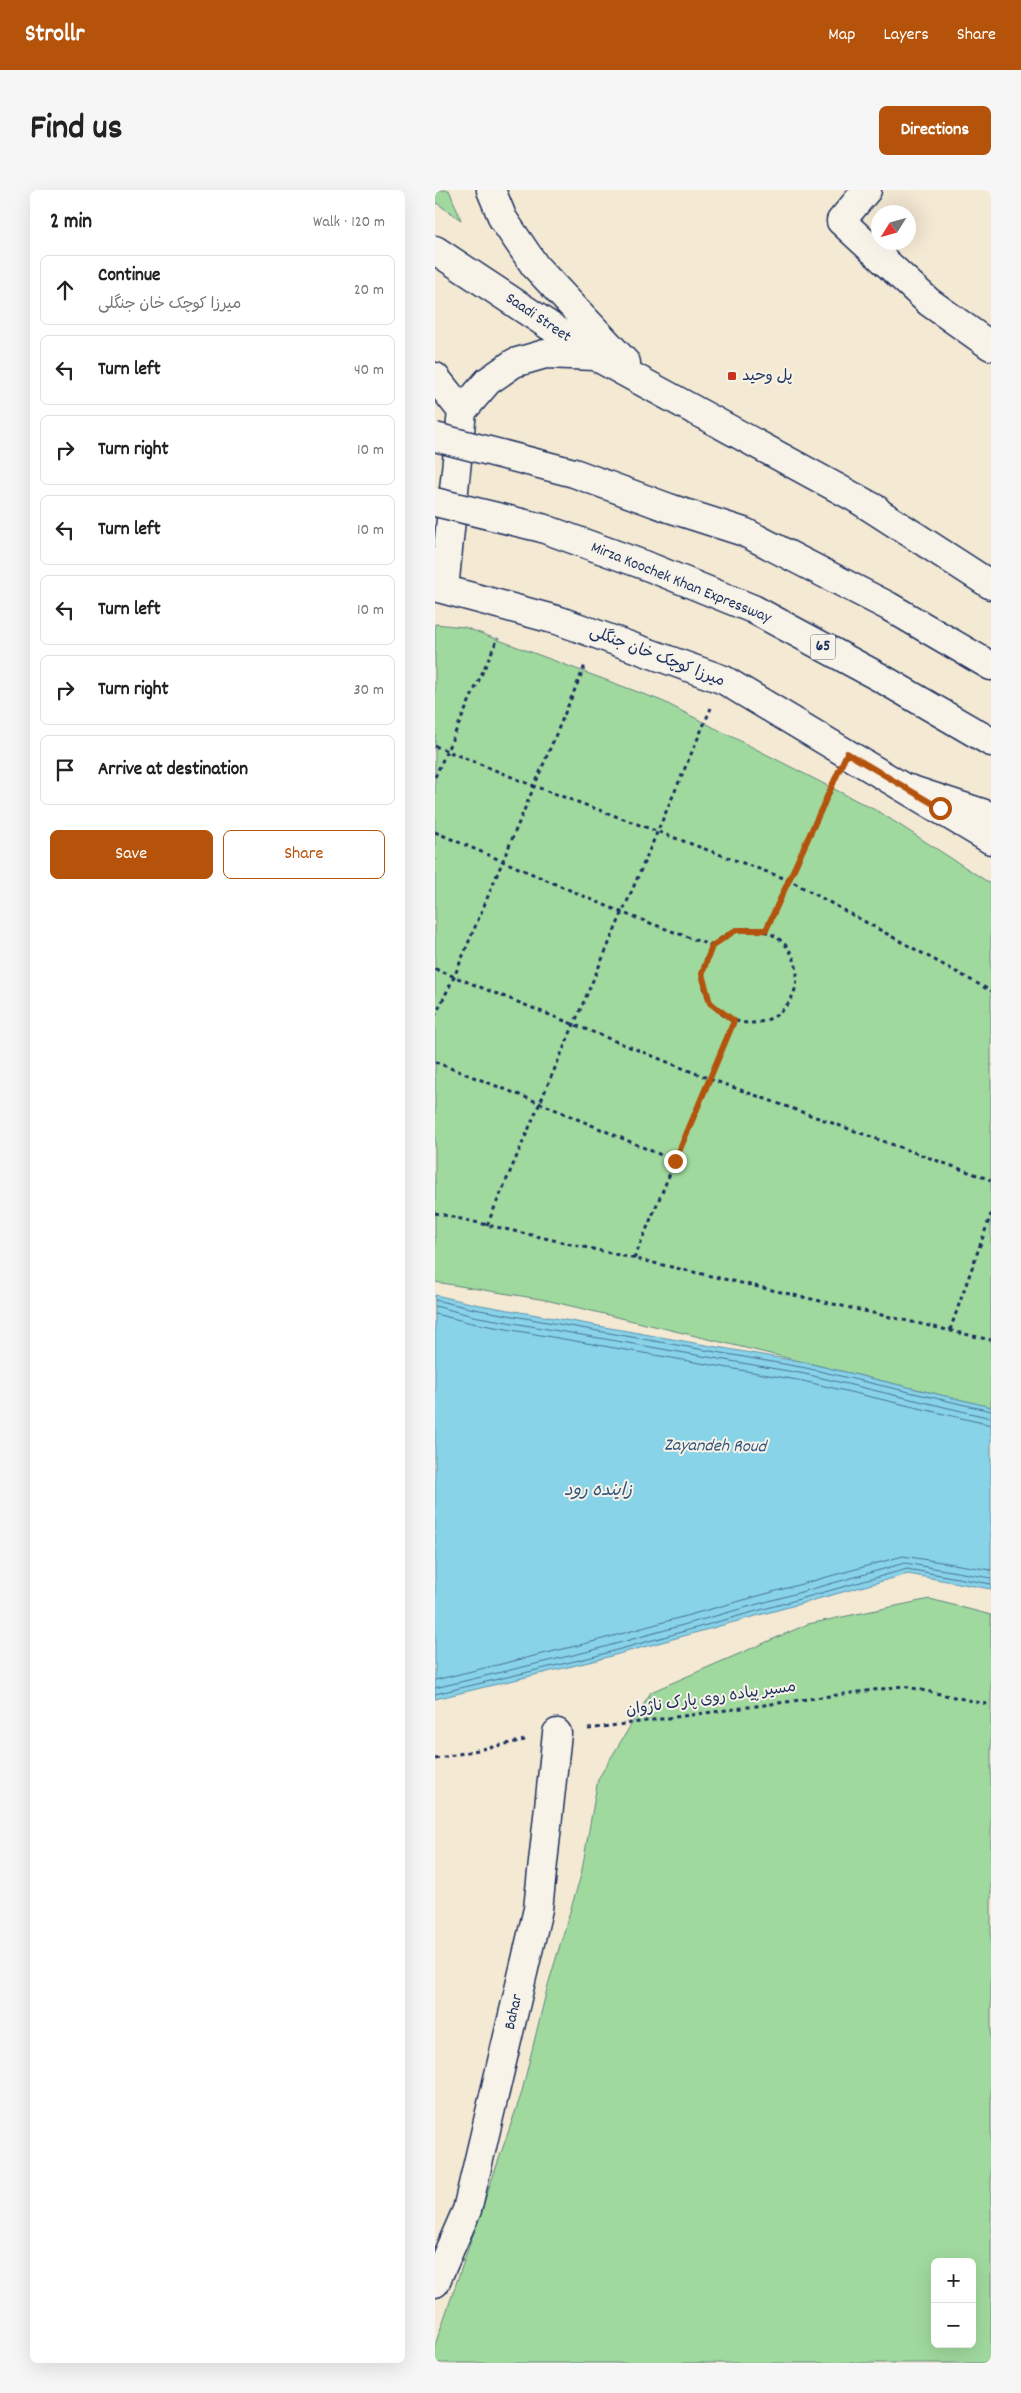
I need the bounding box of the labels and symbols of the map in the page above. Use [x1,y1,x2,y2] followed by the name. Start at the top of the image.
[871,205,916,250] north arrow
[500,287,576,349] street label: Saadi Street
[742,365,793,388] place label: پل وحید
[726,370,738,382] marker: پل وحید
[587,536,775,630] street label: Mirza Koochek Khan Expressway
[586,621,728,693] street label: میرزا کوچک خان جنگلی
[811,634,835,660] road number: 65
[929,797,952,820] route start
[664,1150,687,1173] route end
[664,1434,769,1460] water label: Zayandeh Roud
[564,1479,633,1504] water label: زاینده رود
[624,1676,798,1722] street label: مسیر پیاده روی پارک ناژوان
[499,1992,529,2032] street label: Bahar

